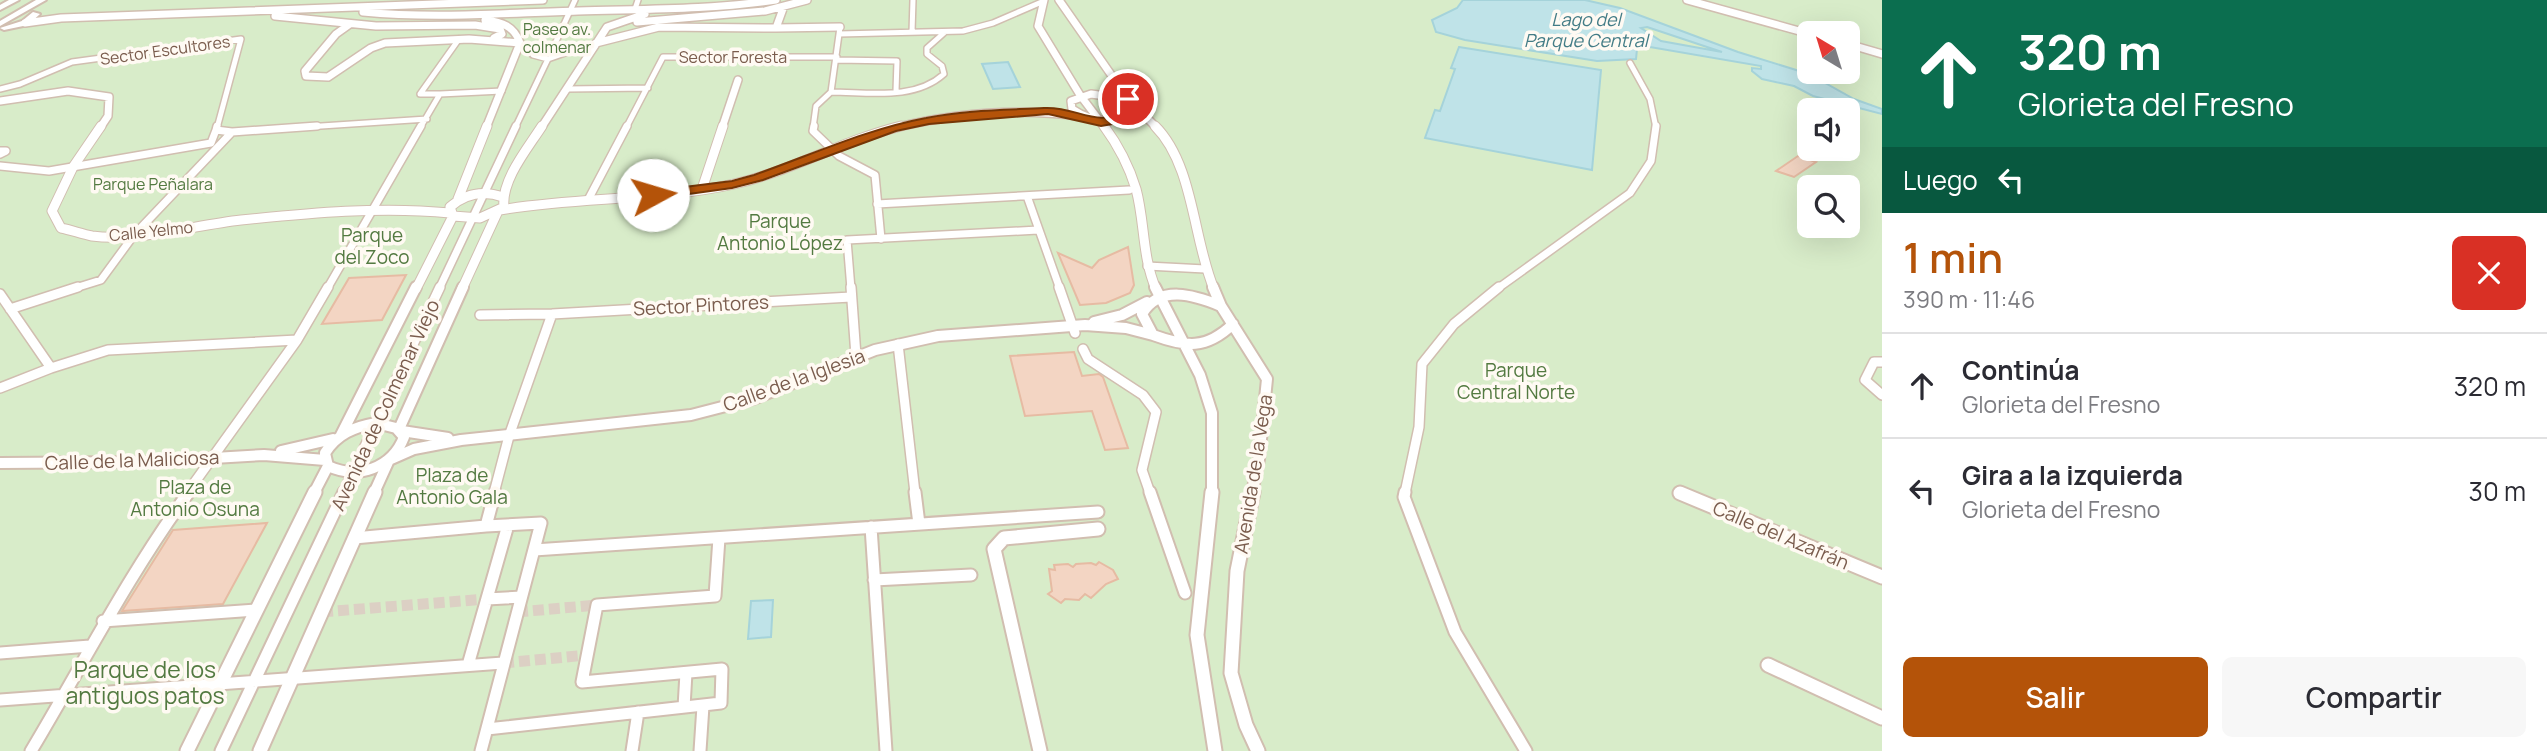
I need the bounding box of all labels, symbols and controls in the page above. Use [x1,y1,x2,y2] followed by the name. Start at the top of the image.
[1524,7,1651,52] water label: Lago del Parque Central
[523,18,592,58] park label: Paseo av. colmenar
[2018,18,2162,85] text: 320 m
[1797,21,1860,84] north arrow
[1797,21,1860,238] map controls
[1903,28,1994,119] icon: ahead
[99,30,231,70] street label: Sector Escultores
[679,46,787,68] street label: Sector Foresta
[1098,69,1158,129] pin
[1109,80,1147,118] icon: arrive
[2018,82,2294,126] text: Glorieta del Fresno
[1797,98,1860,161] button: sound
[616,158,690,232] position arrow
[1992,161,2030,199] icon: left
[1903,162,1978,198] text: Luego
[93,173,213,195] park label: Parque Peñalara
[1797,175,1860,238] button: search
[717,208,843,256] park label: Parque Antonio López
[108,216,194,246] street label: Calle Yelmo
[335,222,409,270] park label: Parque del Zoco
[1903,228,2003,286] text: 1 min
[2452,236,2526,310] button: close
[1903,283,2035,315] text: 390 m · 11:46
[632,288,770,322] street label: Sector Pintores
[325,295,445,515] street label: Avenida de Colmenar Viejo
[720,342,868,418] street label: Calle de la Iglesia
[1962,352,2080,388] text: Continúa
[1457,357,1575,405] park label: Parque Central Norte
[1903,367,1941,405] icon: ahead
[2454,368,2526,404] text: 320 m
[1962,388,2160,420] text: Glorieta del Fresno
[1228,393,1278,555] street label: Avenida de la Vega
[44,444,220,476] street label: Calle de la Maliciosa
[1962,457,2183,493] text: Gira a la izquierda
[396,462,508,510] park label: Plaza de Antonio Gala
[1903,472,1941,510] icon: left
[2469,473,2526,509] text: 30 m
[130,474,260,522] park label: Plaza de Antonio Osuna
[1962,493,2160,525] text: Glorieta del Fresno
[1709,495,1853,575] street label: Calle del Azafrán
[65,653,225,711] park label: Parque de los antiguos patos
[1903,657,2208,737] button: Salir
[2222,657,2526,737] button: Compartir

